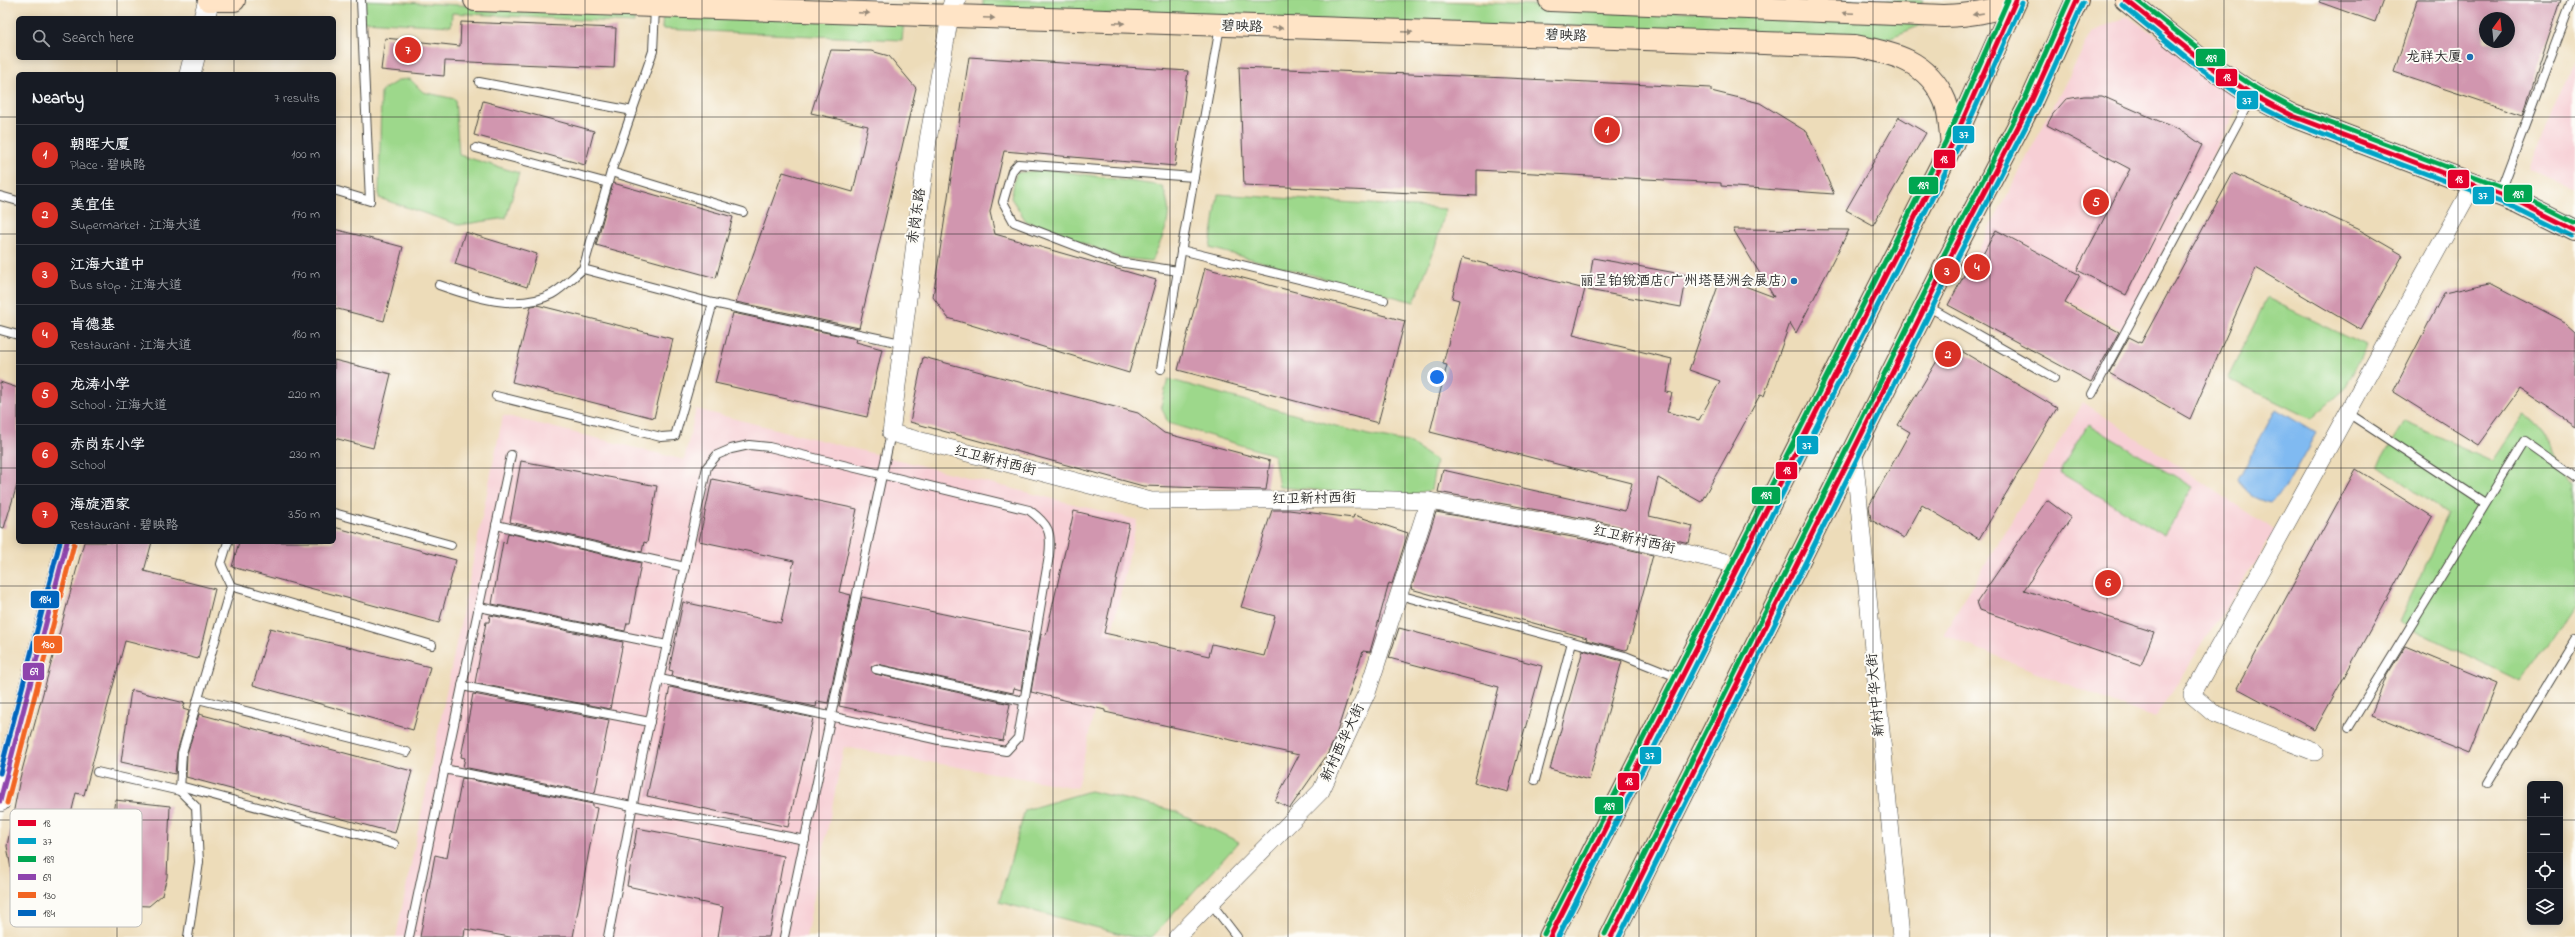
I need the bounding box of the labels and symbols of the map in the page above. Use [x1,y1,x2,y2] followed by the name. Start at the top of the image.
[858,10,871,16] one-way arrow
[1842,10,1854,17] one-way arrow
[1972,11,1984,17] one-way arrow
[2479,12,2515,48] north arrow
[983,15,996,21] one-way arrow
[1221,16,1263,38] street label: 碧映路
[1113,20,1126,26] one-way arrow
[1271,25,1284,31] one-way arrow
[1545,25,1587,47] street label: 碧映路
[1401,28,1413,35] one-way arrow
[395,35,421,65] pin: 7
[2406,47,2462,68] place label: 龙祥大厦
[2195,48,2226,67] line badge: 189
[2206,51,2217,67] text: 189
[2465,52,2475,62] marker: 龙祥大厦
[2215,68,2238,87] line badge: 18
[2223,70,2232,86] text: 18
[2236,90,2259,110] line badge: 37
[2241,93,2252,109] text: 37
[1594,115,1620,145] pin: 1
[1952,125,1975,144] line badge: 37
[1958,127,1969,143] text: 37
[1933,149,1956,169] line badge: 18
[1940,152,1949,168] text: 18
[2447,169,2470,189] line badge: 18
[2455,172,2464,188] text: 18
[1908,176,1939,195] line badge: 189
[1918,178,1929,194] text: 189
[2503,184,2533,203] line badge: 189
[2472,186,2495,205] line badge: 37
[903,187,931,245] street label: 赤岗东路
[2083,187,2109,217] pin: 5
[2513,187,2524,203] text: 189
[2477,188,2488,204] text: 37
[1964,252,1990,282] pin: 4
[1934,256,1960,286] pin: 3
[1580,271,1786,292] place label: 丽呈铂锐酒店(广州塔琶洲会展店)
[1789,276,1799,286] marker: 丽呈铂锐酒店(广州塔琶洲会展店)
[1935,339,1961,369] pin: 2
[1427,367,1447,387] your location
[1796,435,1819,455] line badge: 37
[1801,438,1812,454] text: 37
[952,441,1038,481] street label: 红卫新村西街
[1775,461,1798,480] line badge: 18
[1783,463,1792,479] text: 18
[1751,486,1781,505] line badge: 189
[1272,488,1356,510] street label: 红卫新村西街
[1761,488,1772,504] text: 189
[1591,520,1677,560] street label: 红卫新村西街
[2095,568,2121,598] pin: 6
[30,590,60,609] line badge: 184
[39,592,52,608] text: 184
[33,635,63,654] line badge: 130
[42,637,55,653] text: 130
[1862,652,1890,738] street label: 新村中华大街
[22,662,45,681] line badge: 69
[29,664,39,680] text: 69
[1316,700,1370,786] street label: 新村西华大街
[1639,746,1662,765] line badge: 37
[1644,748,1655,764] text: 37
[1617,772,1640,791] line badge: 18
[1625,774,1634,790] text: 18
[1594,796,1624,815] line badge: 189
[1604,799,1615,815] text: 189
[10,809,142,927] legend
[43,816,51,832] text: 18
[43,834,53,850] text: 37
[43,852,55,868] text: 189
[43,870,52,886] text: 69
[43,888,56,904] text: 130
[43,906,56,922] text: 184

